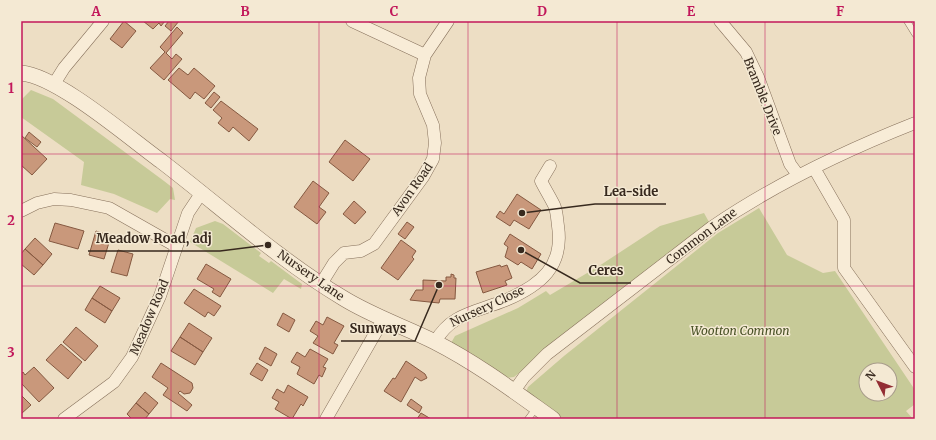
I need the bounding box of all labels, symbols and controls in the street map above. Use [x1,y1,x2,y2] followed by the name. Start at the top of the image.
[90,3,101,20] text: A
[240,3,250,20] text: B
[390,3,399,20] text: C
[537,3,547,20] text: D
[687,3,696,20] text: E
[836,3,844,20] text: F
[741,55,785,137] street label: Bramble Drive
[8,80,14,97] text: 1
[388,160,436,219] street label: Avon Road
[595,179,666,204] callout: Lea-side
[604,183,658,200] text: Lea-side
[663,205,739,267] street label: Common Lane
[7,212,15,229] text: 2
[88,226,220,251] callout: Meadow Road, adj
[96,230,212,247] text: Meadow Road, adj
[275,247,347,303] street label: Nursery Lane
[580,258,631,283] callout: Ceres
[588,262,624,279] text: Ceres
[126,277,172,357] street label: Meadow Road
[448,282,526,330] street label: Nursery Close
[341,316,415,341] callout: Sunways
[349,320,407,337] text: Sunways
[690,323,790,338] park label: Wootton Common
[7,344,15,361] text: 3
[858,362,898,402] north arrow
[862,367,879,383] text: N

